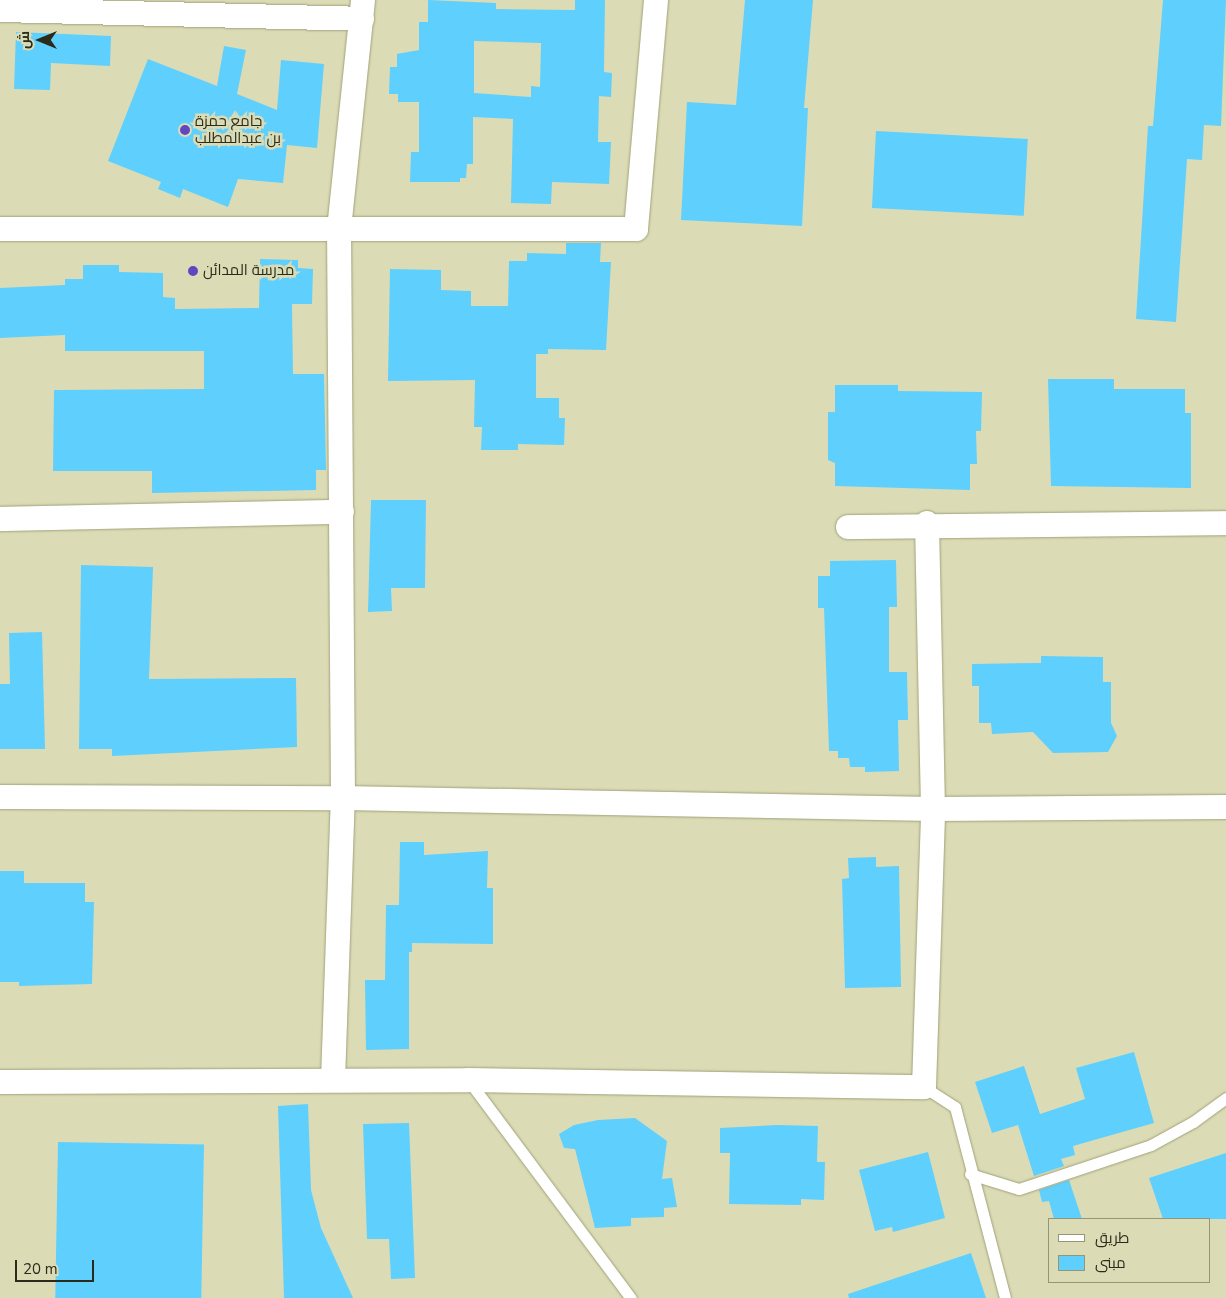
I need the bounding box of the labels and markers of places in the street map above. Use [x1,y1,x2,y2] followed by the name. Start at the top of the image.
[195,112,281,147] place label: جامع حمزة بن عبدالمطلب
[179,124,191,136] marker: جامع حمزة بن عبدالمطلب
[203,262,294,280] place label: مدرسة المدائن
[187,265,199,277] marker: مدرسة المدائن

